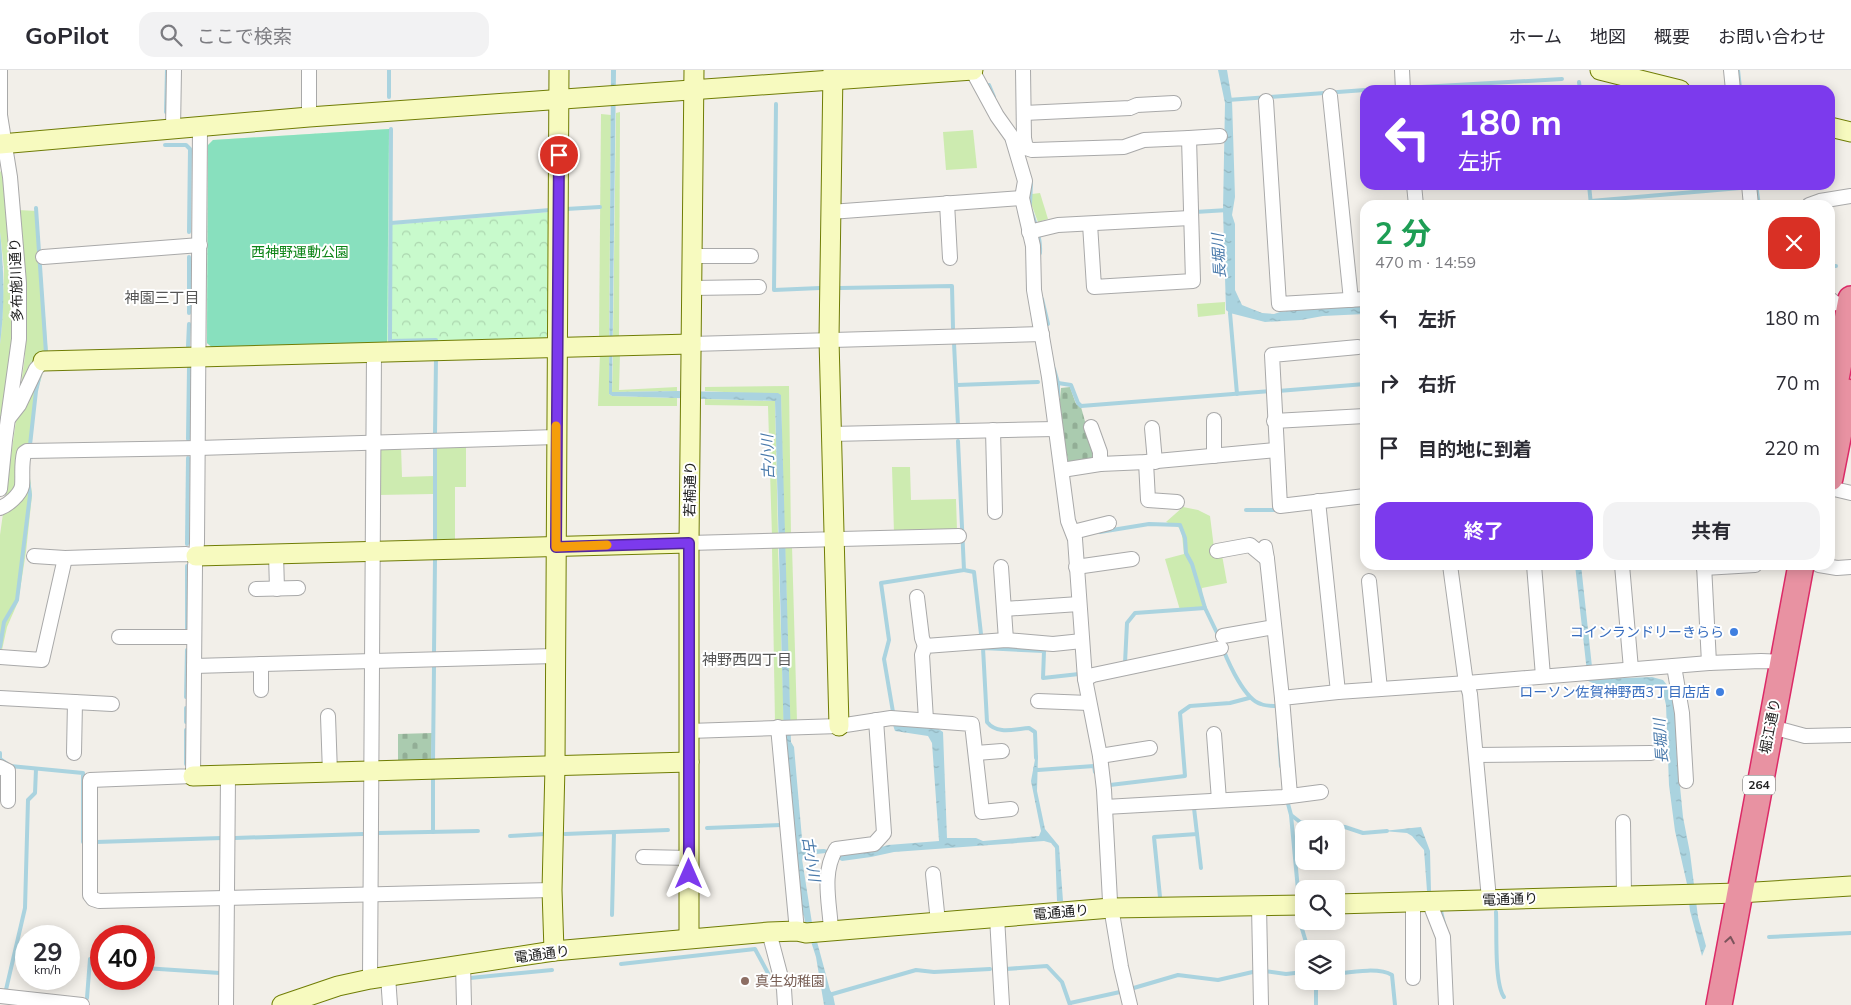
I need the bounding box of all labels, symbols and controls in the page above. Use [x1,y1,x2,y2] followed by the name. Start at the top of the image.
[139,12,489,57] search box
[25,20,109,50] text: GoPilot
[157,21,185,49] icon: search
[197,24,292,48] text: ここで検索
[1509,25,1562,48] text: ホーム
[1590,25,1626,48] text: 地図
[1654,25,1690,48] text: 概要
[1718,25,1826,48] text: お問い合わせ
[1458,100,1562,144] text: 180 m
[1375,105,1440,170] icon: left
[538,134,580,176] pin
[545,141,573,169] icon: arrive
[1458,147,1502,175] text: 左折
[1375,214,1431,252] text: 2 分
[1768,217,1820,269] button: close
[1208,231,1229,279] water label: 長堀川
[6,238,26,322] street label: 多布施川通り
[251,243,349,261] park label: 西神野運動公園
[1375,252,1476,272] text: 470 m · 14:59
[124,288,200,307] district label: 神園三丁目
[1375,304,1403,332] icon: left
[1764,306,1820,330] text: 180 m
[1418,307,1456,331] text: 左折
[1375,369,1403,397] icon: right
[1776,371,1820,395] text: 70 m
[1418,372,1456,396] text: 右折
[757,432,778,480] water label: 古小川
[1375,434,1403,462] icon: arrive
[1764,436,1820,460] text: 220 m
[1418,437,1532,461] text: 目的地に到着
[681,461,699,517] street label: 若楠通り
[1375,502,1593,560] button: 終了
[1603,502,1820,560] button: 共有
[1570,623,1724,641] place label: コインランドリーきらら
[1728,626,1740,638] marker: コインランドリーきらら
[702,650,792,669] district label: 神野西四丁目
[1520,683,1710,701] place label: ローソン佐賀神野西3丁目店店
[1714,686,1726,698] marker: ローソン佐賀神野西3丁目店店
[1756,697,1784,755] street label: 堀江通り
[1649,716,1672,764] water label: 長堀川
[1743,776,1775,794] road number: 264
[1295,820,1345,990] map controls
[1295,820,1345,870] button: sound
[799,835,825,885] water label: 古小川
[662,847,714,899] position arrow
[1295,880,1345,930] button: search
[1482,889,1538,909] street label: 電通通り
[1032,901,1090,923] street label: 電通通り
[90,925,155,990] speed limit sign: 40
[1725,935,1735,944] one-way arrow
[32,936,63,967] text: 29
[1295,940,1345,990] button: layers
[513,942,571,966] street label: 電通通り
[34,962,61,977] text: km/h
[755,972,825,990] place label: 真生幼稚園
[739,975,751,987] marker: 真生幼稚園

